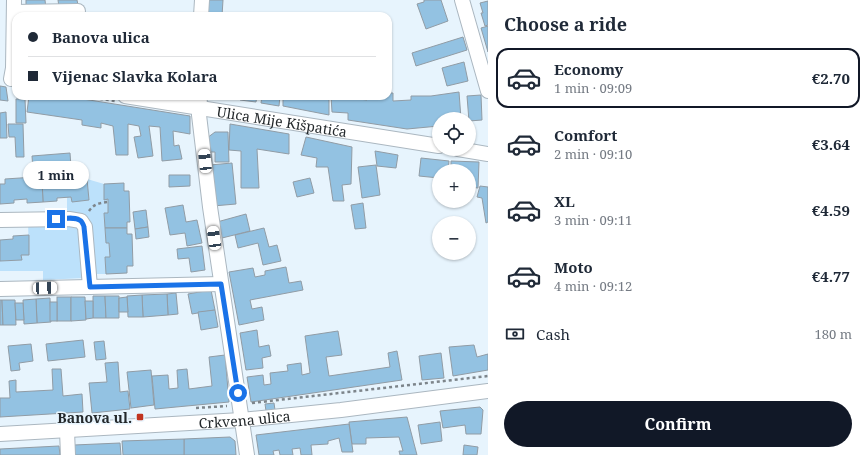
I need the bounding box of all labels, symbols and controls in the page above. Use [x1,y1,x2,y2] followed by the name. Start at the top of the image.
[504,12,627,36] text: Choose a ride
[52,27,150,47] text: Banova ulica
[554,59,623,79] text: Economy
[506,60,542,96] icon: car
[52,66,218,86] text: Vijenac Slavka Kolara
[812,68,850,88] text: €2.70
[554,79,632,97] text: 1 min · 09:09
[216,101,349,141] street label: Ulica Mije Kišpatića
[432,112,476,260] map controls
[432,112,476,156] button: locate
[554,125,617,145] text: Comfort
[506,126,542,162] icon: car
[812,134,850,154] text: €3.64
[554,145,632,163] text: 2 min · 09:10
[198,148,212,174] car
[23,161,89,189] callout: 1 min
[432,164,476,208] button: +
[38,166,74,184] text: 1 min
[554,191,575,211] text: XL
[506,192,542,228] icon: car
[812,200,850,220] text: €4.59
[47,210,65,228] route end
[554,211,632,229] text: 3 min · 09:11
[432,216,476,260] button: −
[206,225,222,251] car
[554,257,593,277] text: Moto
[506,258,542,294] icon: car
[812,266,850,286] text: €4.77
[554,277,632,295] text: 4 min · 09:12
[33,282,57,294] car
[504,323,526,345] icon: cash
[536,324,570,344] text: Cash
[815,325,852,343] text: 180 m
[229,384,247,402] route start
[504,401,852,447] button: Confirm
[198,406,291,432] street label: Crkvena ulica
[57,408,132,427] place label: Banova ul.
[135,412,145,422] marker: Banova ul.

